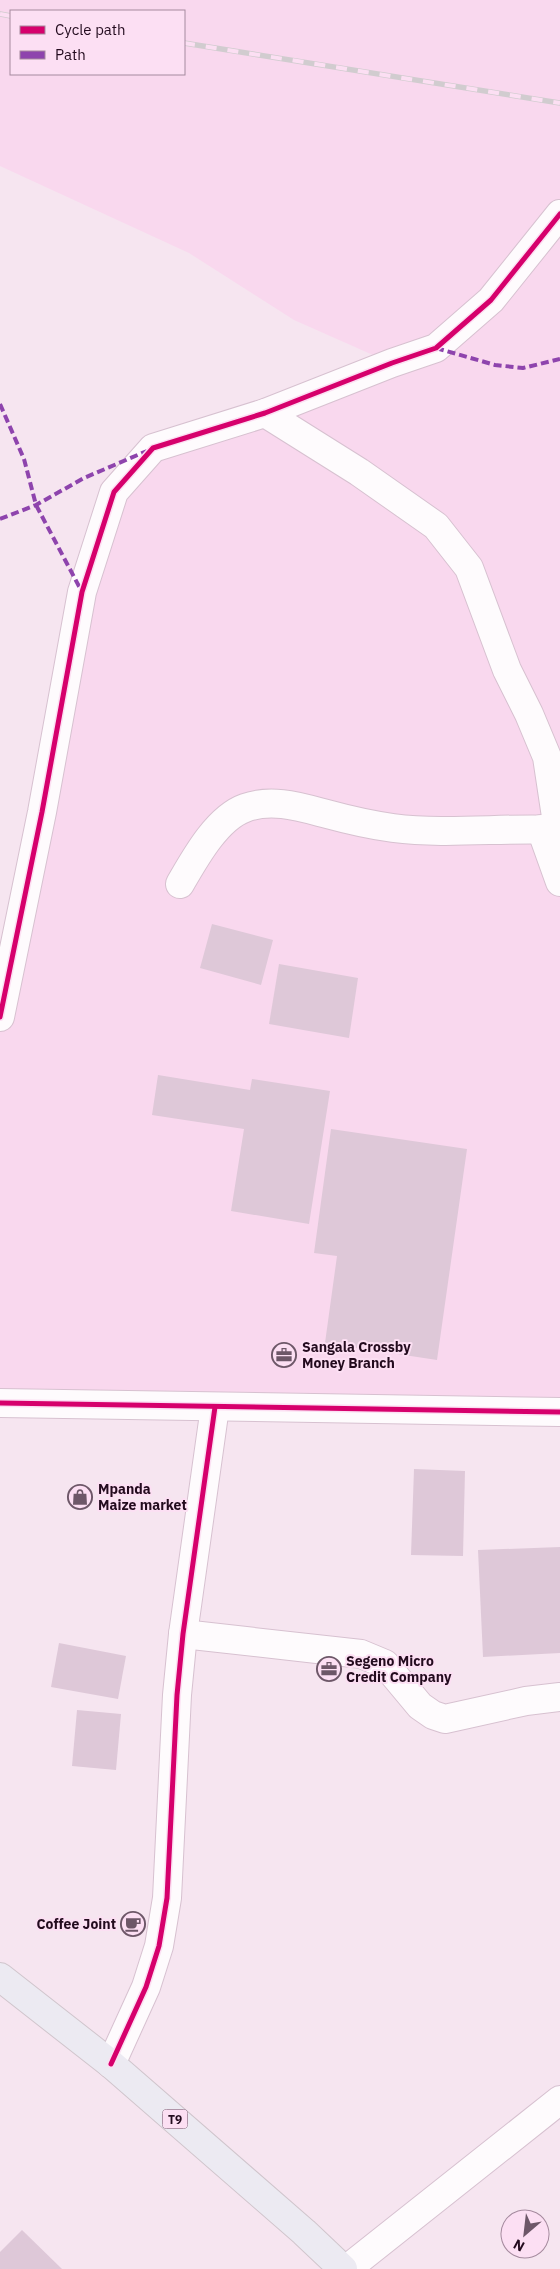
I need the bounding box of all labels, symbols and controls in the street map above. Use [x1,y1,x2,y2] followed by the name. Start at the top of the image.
[10,10,185,75] legend
[55,20,126,39] text: Cycle path
[55,45,86,64] text: Path
[302,1338,411,1372] place label: Sangala Crossby Money Branch
[271,1342,297,1368] office icon: Sangala Crossby Money Branch
[98,1480,187,1514] place label: Mpanda Maize market
[67,1484,93,1510] shop icon: Mpanda Maize market
[346,1652,452,1686] place label: Segeno Micro Credit Company
[316,1656,342,1682] office icon: Segeno Micro Credit Company
[120,1911,146,1937] cafe icon: Coffee Joint
[36,1915,116,1933] place label: Coffee Joint
[162,2110,188,2128] road number: T9
[500,2209,550,2259] north arrow
[510,2235,528,2256] text: N

